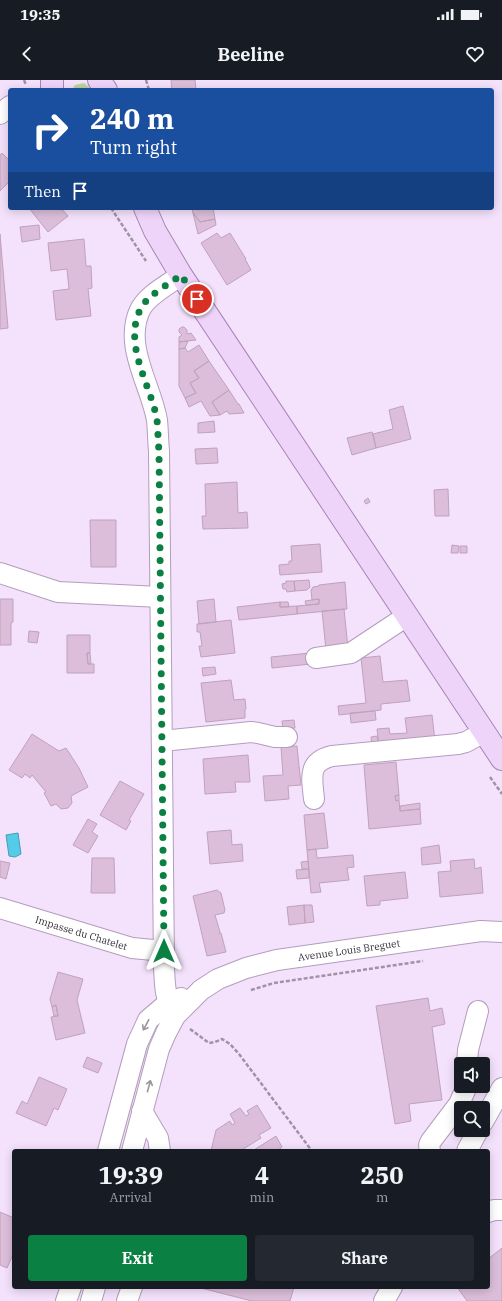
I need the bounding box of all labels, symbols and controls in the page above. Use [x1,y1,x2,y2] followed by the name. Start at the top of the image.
[20,5,61,24] text: 19:35
[16,43,38,65] icon: back
[217,43,285,66] text: Beeline
[464,43,486,65] icon: heart
[90,100,174,137] text: 240 m
[24,104,76,156] icon: right
[90,136,177,159] text: Turn right
[69,180,91,202] icon: arrive
[24,182,61,201] text: Then
[180,282,214,316] pin
[186,288,208,310] icon: arrive
[34,913,129,953] street label: Impasse du Chatelet
[143,930,185,972] position arrow
[297,936,401,963] street label: Avenue Louis Breguet
[142,1019,149,1031] one-way arrow
[454,1057,490,1137] map controls
[454,1057,490,1093] button: sound
[146,1080,153,1093] one-way arrow
[454,1101,490,1137] button: search
[98,1159,163,1191] text: 19:39
[255,1159,269,1191] text: 4
[361,1159,404,1191] text: 250
[110,1189,152,1206] text: Arrival
[249,1189,274,1206] text: min
[376,1189,388,1206] text: m
[28,1235,247,1281] button: Exit
[255,1235,474,1281] button: Share

